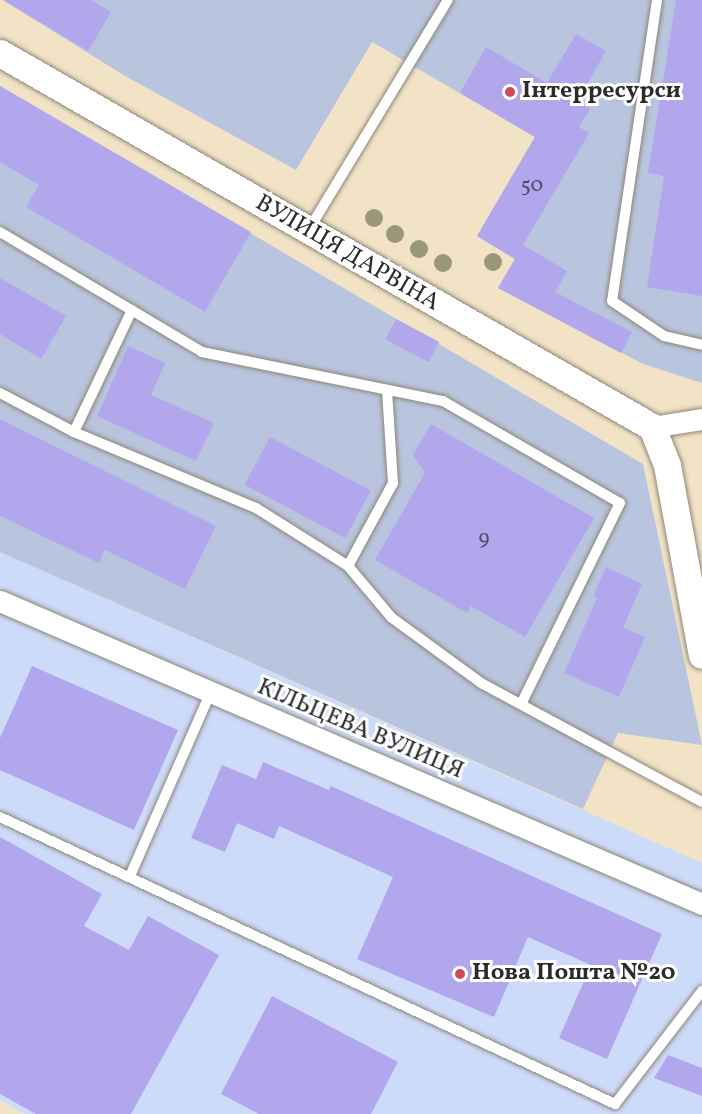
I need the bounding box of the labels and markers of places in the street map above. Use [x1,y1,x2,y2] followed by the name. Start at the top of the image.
[522,78,681,106] place label: Інтерресурси
[503,85,517,99] marker: Інтерресурси
[472,960,676,988] place label: Нова Пошта №20
[453,967,467,981] marker: Нова Пошта №20

